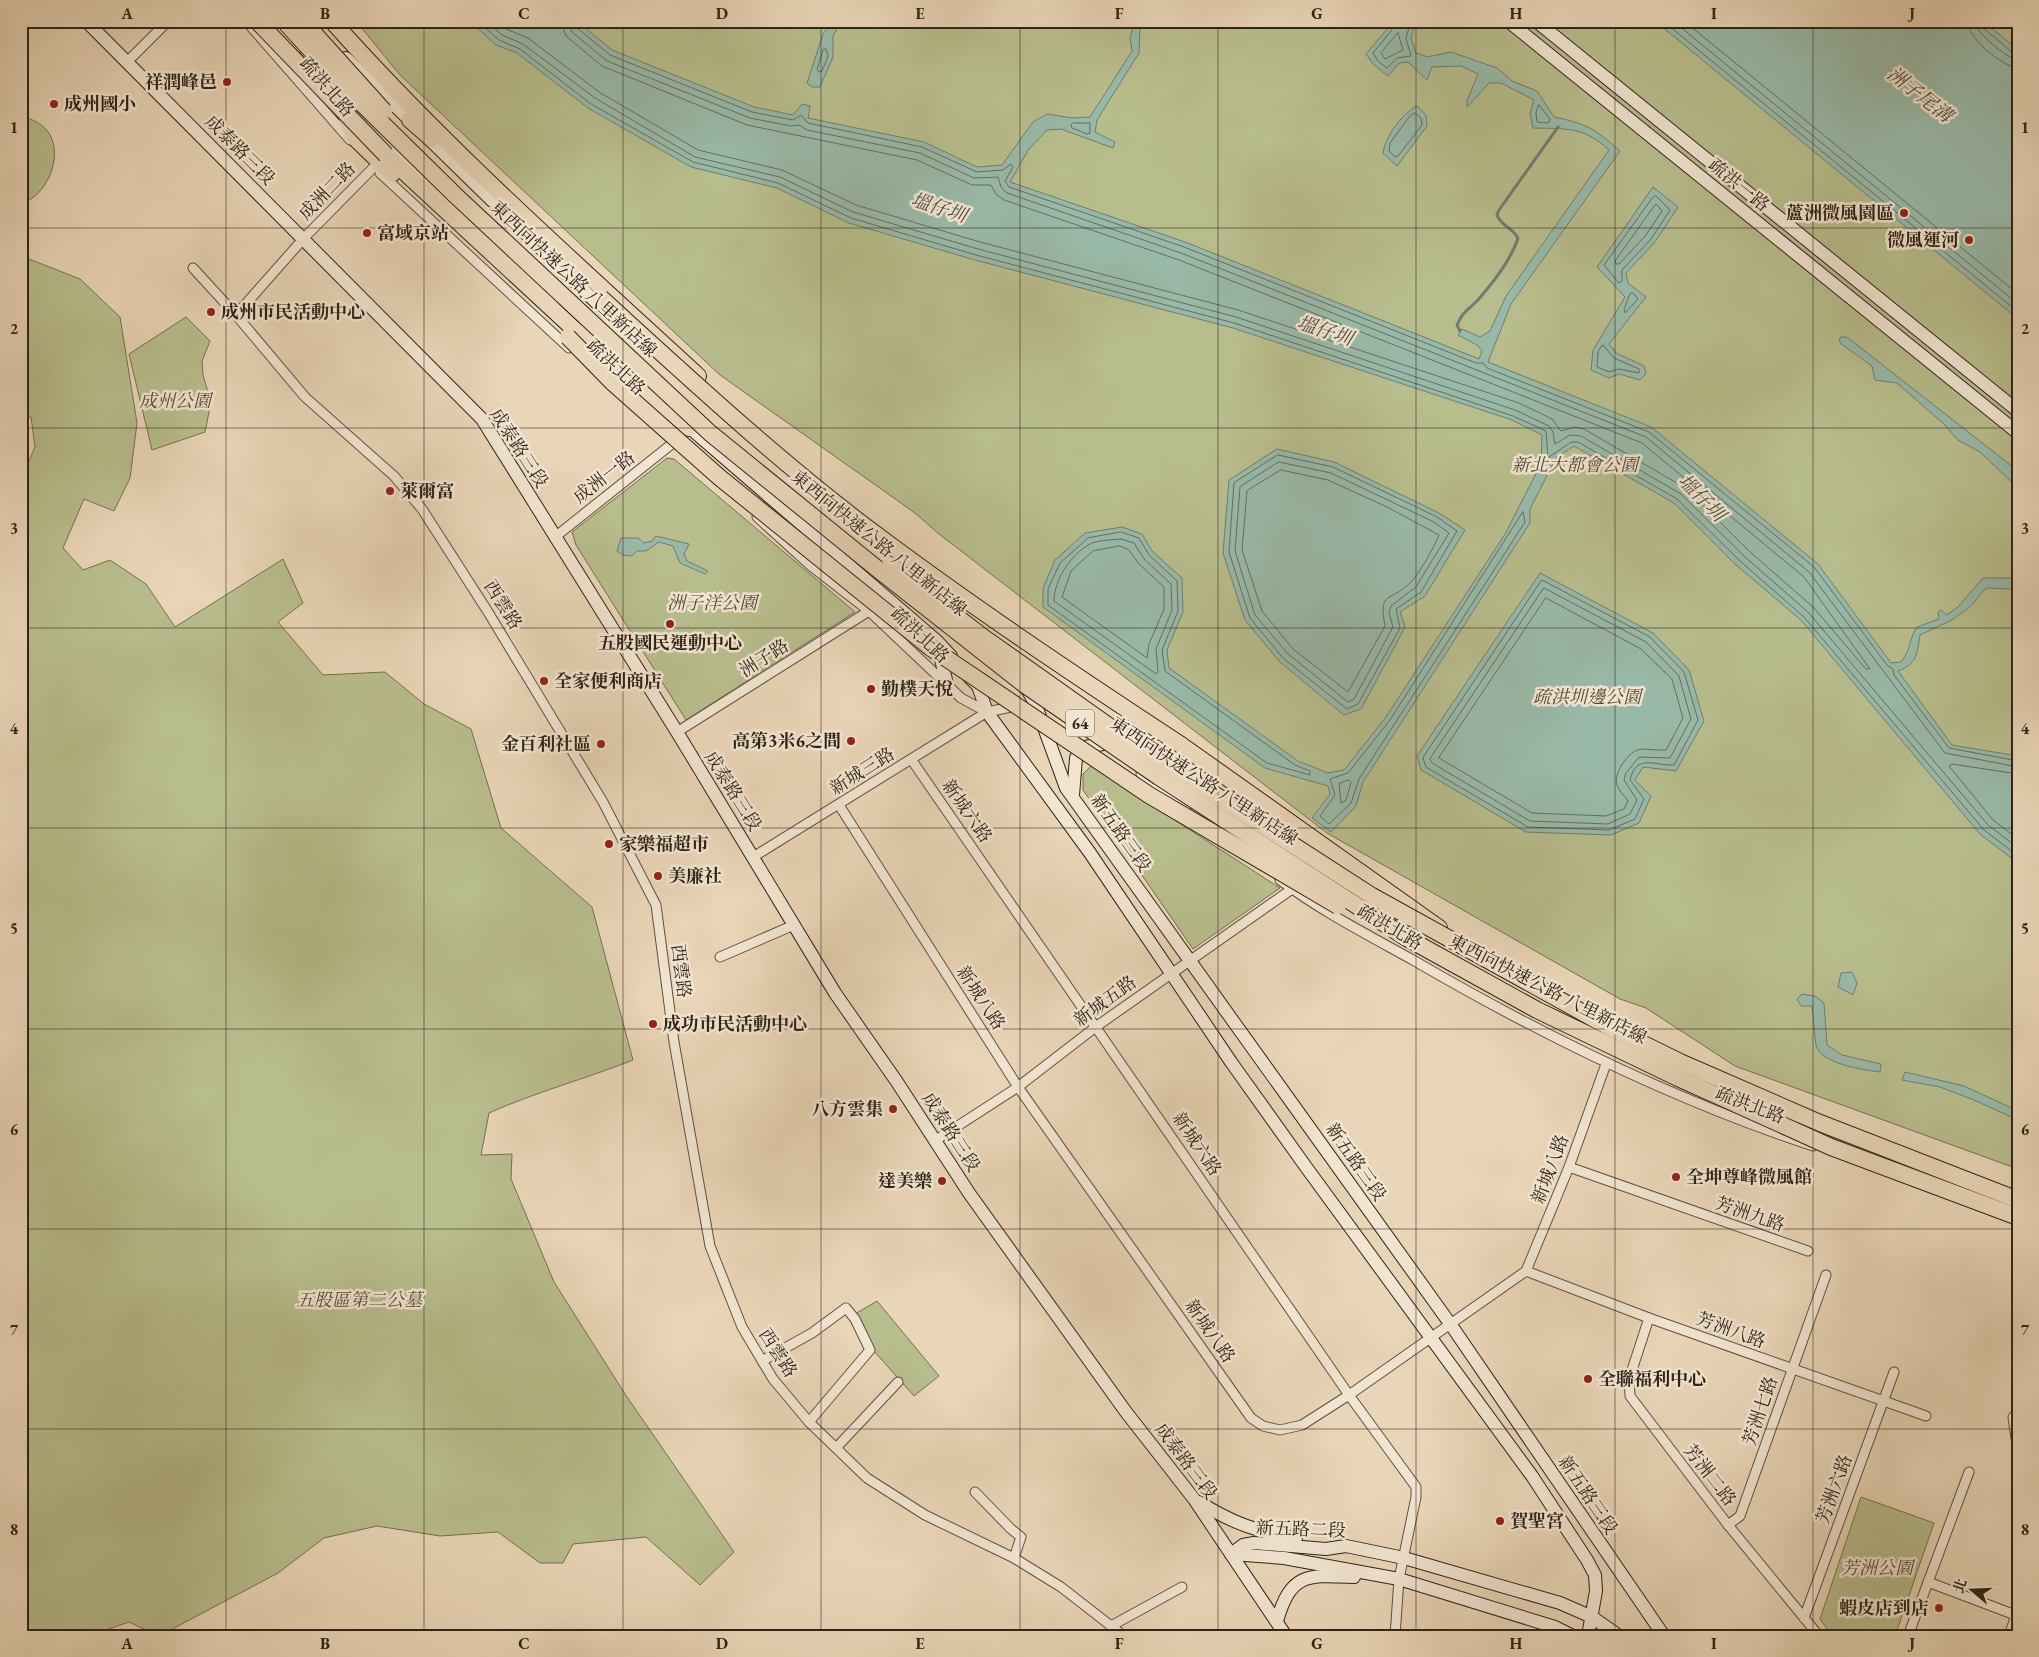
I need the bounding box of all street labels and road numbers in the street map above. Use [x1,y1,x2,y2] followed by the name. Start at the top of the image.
[295,52,360,121] street label: 疏洪北路
[200,110,280,190] street label: 成泰路三段
[1704,153,1775,216] street label: 疏洪一路
[293,157,360,225] street label: 成洲二路
[486,195,662,362] street label: 東西向快速公路 八里新店線
[582,334,651,400] street label: 疏洪北路
[485,404,554,492] street label: 成泰路三段
[568,445,639,508] street label: 成洲一路
[787,465,972,621] street label: 東西向快速公路 八里新店線
[479,576,527,634] street label: 西雲路
[886,602,955,668] street label: 疏洪北路
[735,634,793,682] street label: 洲子路
[1066,710,1094,736] road number: 64
[1106,711,1303,850] street label: 東西向快速公路 八里新店線
[825,742,898,799] street label: 新城三路
[700,746,767,835] street label: 成泰路三段
[937,775,997,847] street label: 新城六路
[1086,789,1157,876] street label: 新五路三段
[1353,899,1427,955] street label: 疏洪北路
[1445,928,1651,1049] street label: 東西向快速公路 八里新店線
[667,943,696,999] street label: 西雲路
[952,961,1011,1034] street label: 新城八路
[1069,970,1141,1031] street label: 新城五路
[1712,1081,1788,1128] street label: 疏洪北路
[917,1088,986,1176] street label: 成泰路三段
[1168,1107,1227,1180] street label: 新城六路
[1321,1118,1392,1205] street label: 新五路三段
[1526,1131,1573,1207] street label: 新城八路
[1712,1191,1788,1236] street label: 芳洲九路
[1180,1295,1240,1367] street label: 新城八路
[1693,1306,1769,1353] street label: 芳洲八路
[754,1324,803,1382] street label: 西雲路
[1737,1373,1782,1449] street label: 芳洲七路
[1150,1418,1223,1504] street label: 成泰路三段
[1679,1439,1742,1510] street label: 芳洲二路
[1554,1451,1623,1538] street label: 新五路三段
[1810,1451,1857,1527] street label: 芳洲六路
[1256,1515,1346,1542] street label: 新五路二段

